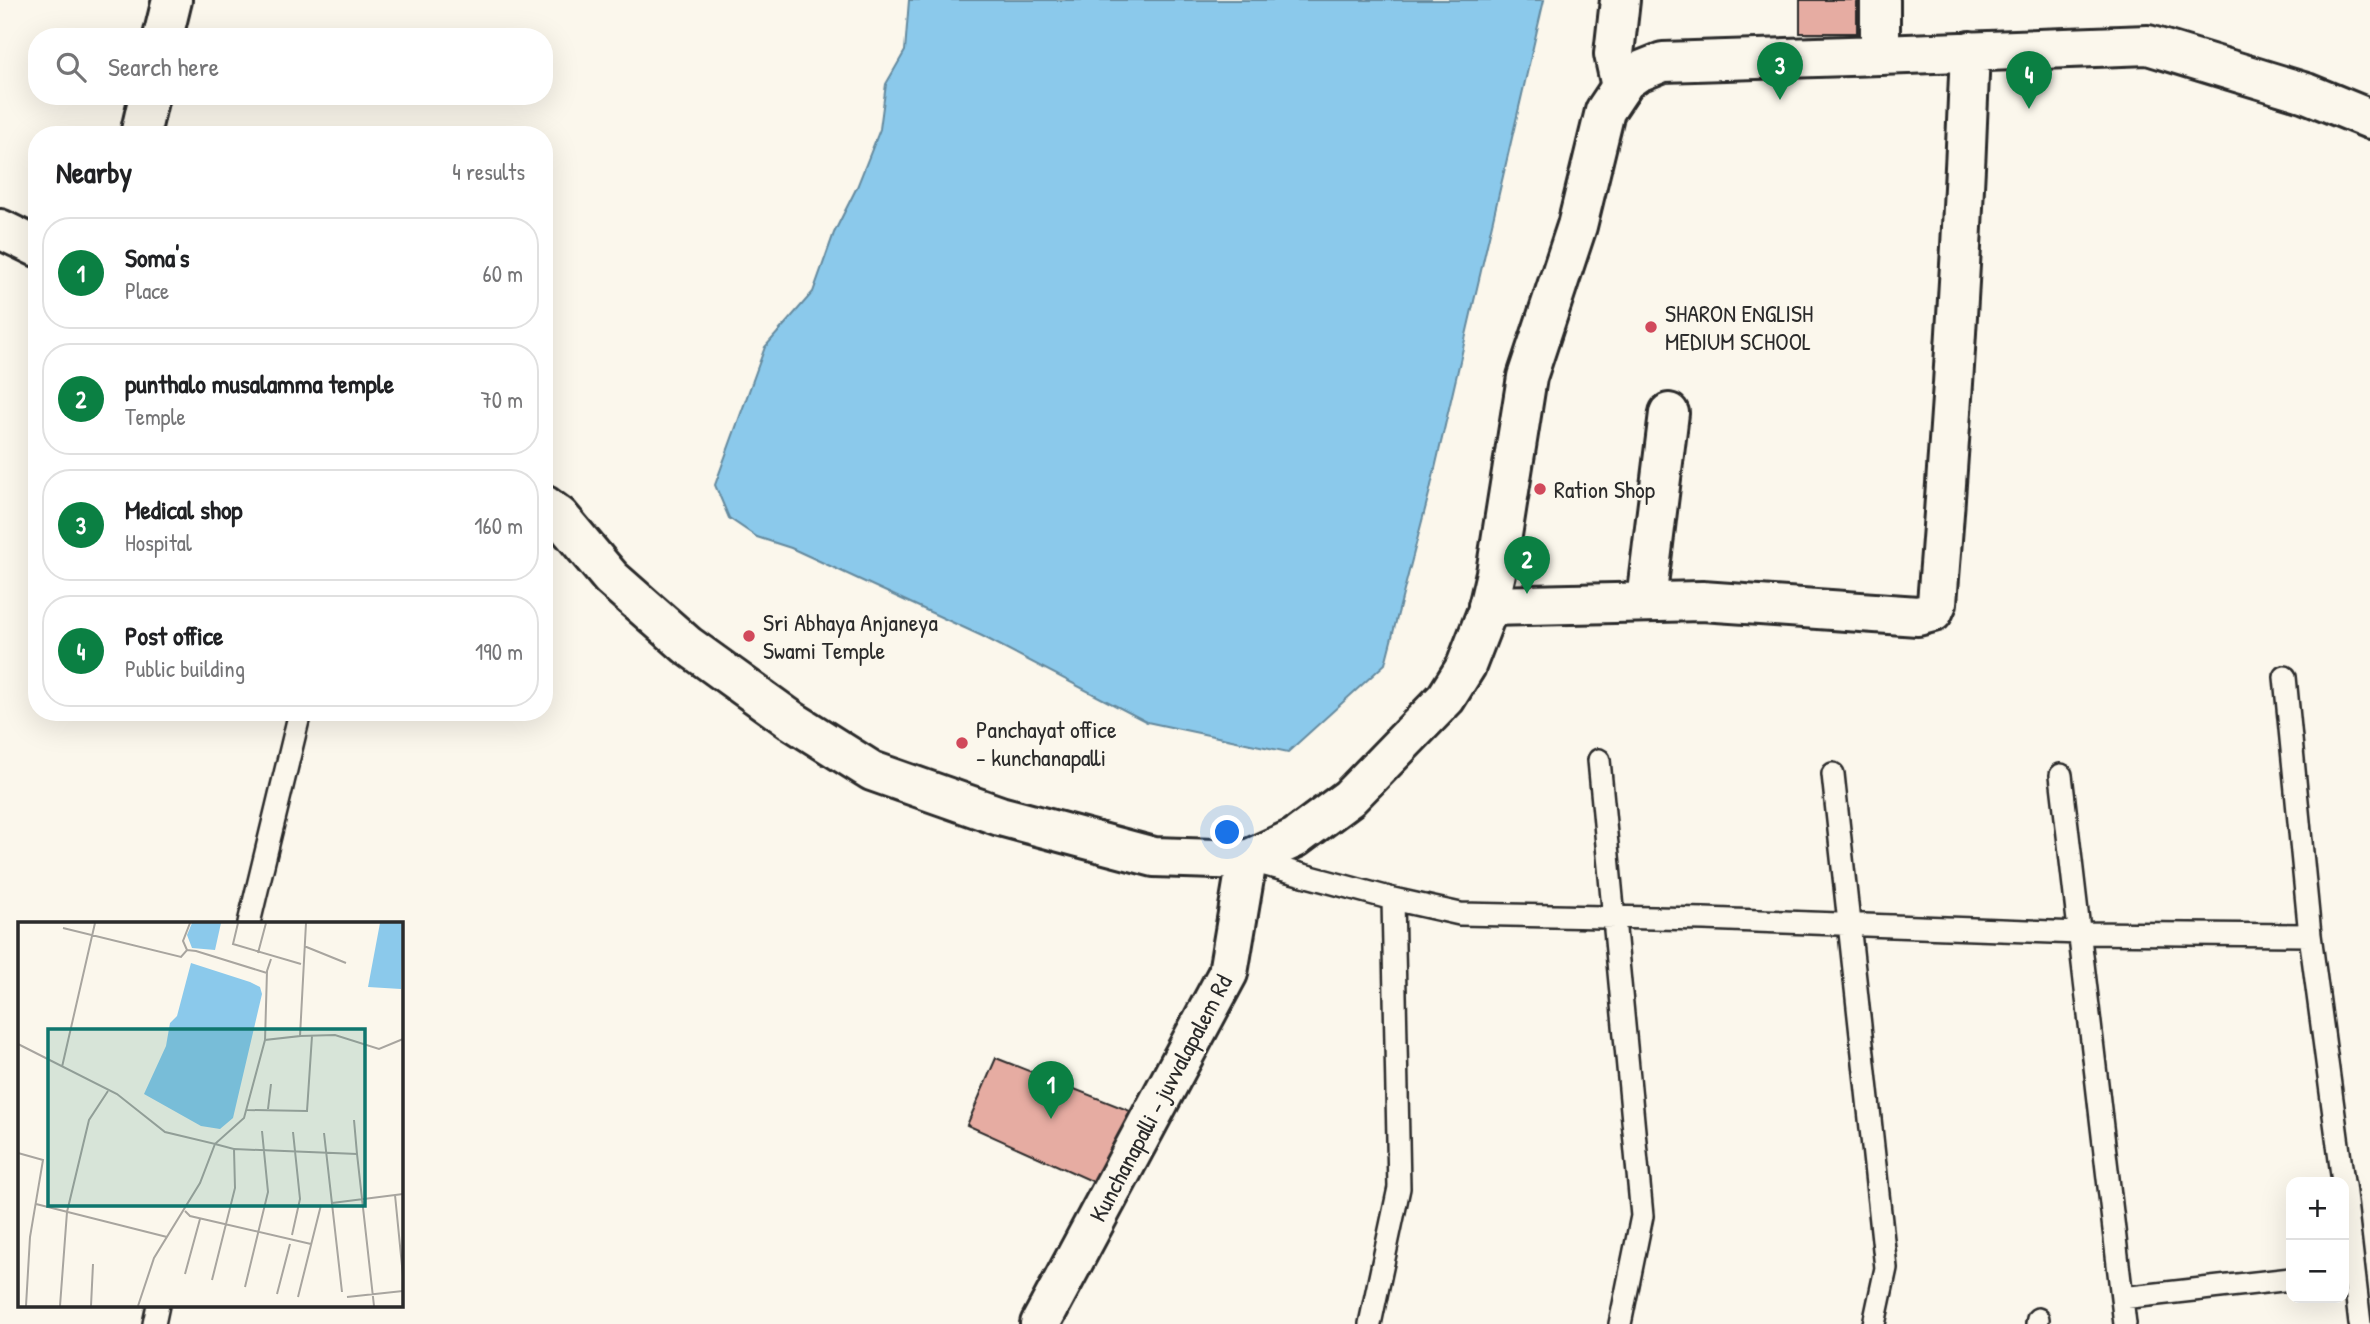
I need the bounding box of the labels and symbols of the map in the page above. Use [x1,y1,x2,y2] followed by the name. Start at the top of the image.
[1757,42,1803,100] pin: 3
[2006,51,2052,109] pin: 4
[1665,297,1813,357] place label: SHARON ENGLISH MEDIUM SCHOOL
[1643,319,1659,335] marker: SHARON ENGLISH MEDIUM SCHOOL
[1554,473,1655,505] place label: Ration Shop
[1532,481,1548,497] marker: Ration Shop
[1504,536,1550,594] pin: 2
[763,606,938,666] place label: Sri Abhaya Anjaneya Swami Temple
[741,628,757,644] marker: Sri Abhaya Anjaneya Swami Temple
[976,713,1117,773] place label: Panchayat office - kunchanapalli
[954,735,970,751] marker: Panchayat office - kunchanapalli
[1210,815,1244,849] your location
[18,922,402,1306] inset map
[1081,969,1239,1227] street label: Kunchanapalli - juvvalapalem Rd
[1028,1061,1074,1119] pin: 1

